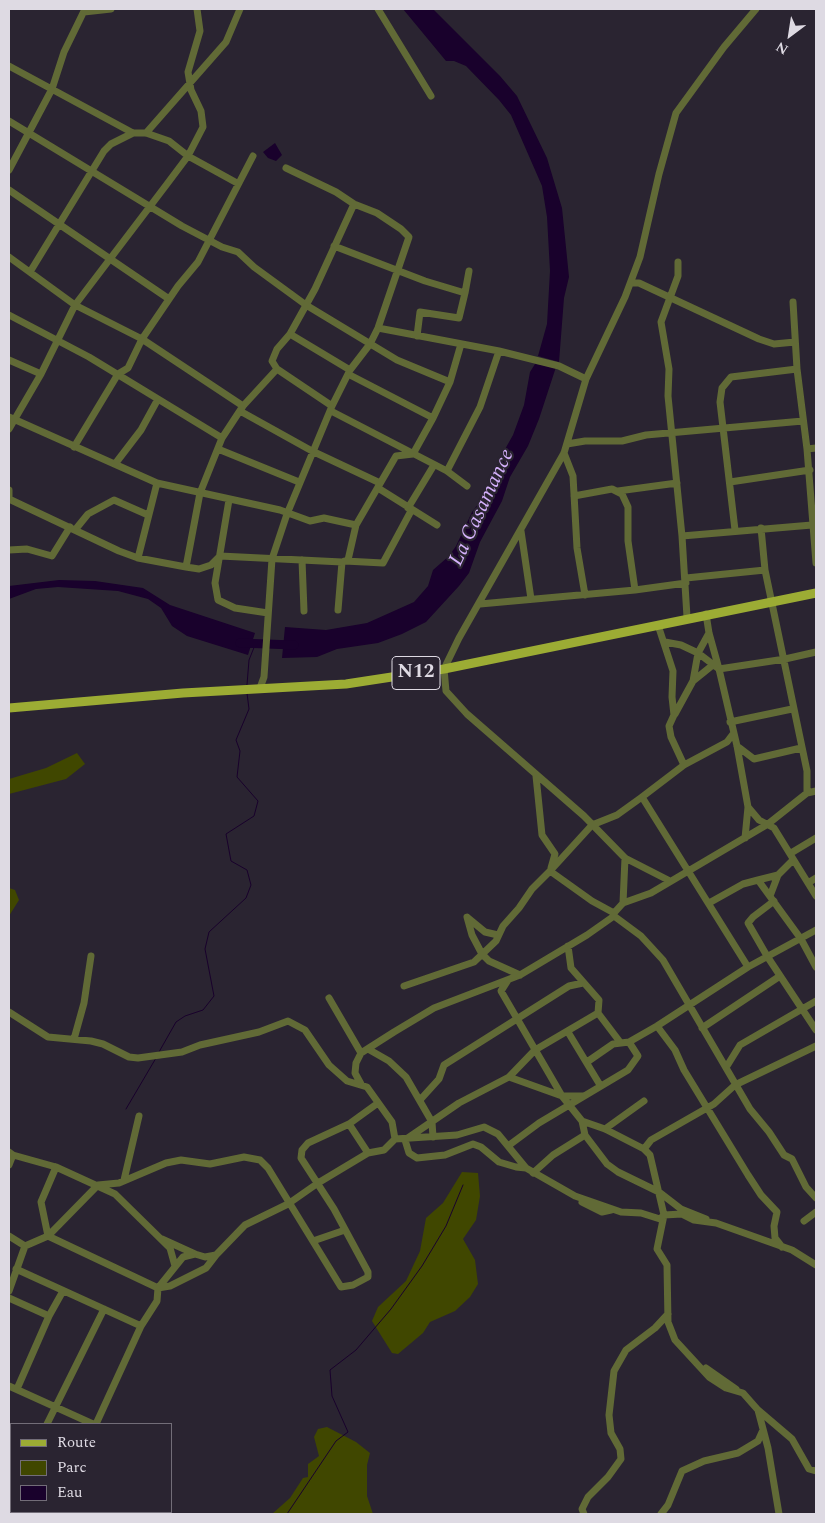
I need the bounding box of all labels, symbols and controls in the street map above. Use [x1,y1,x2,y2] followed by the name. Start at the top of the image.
[765,10,815,60] north arrow
[772,36,792,60] text: N
[445,445,521,571] water label: La Casamance
[392,656,440,690] road number: N12
[10,1423,172,1513] legend
[57,1431,96,1454] text: Route
[57,1456,87,1479] text: Parc
[57,1481,83,1504] text: Eau

